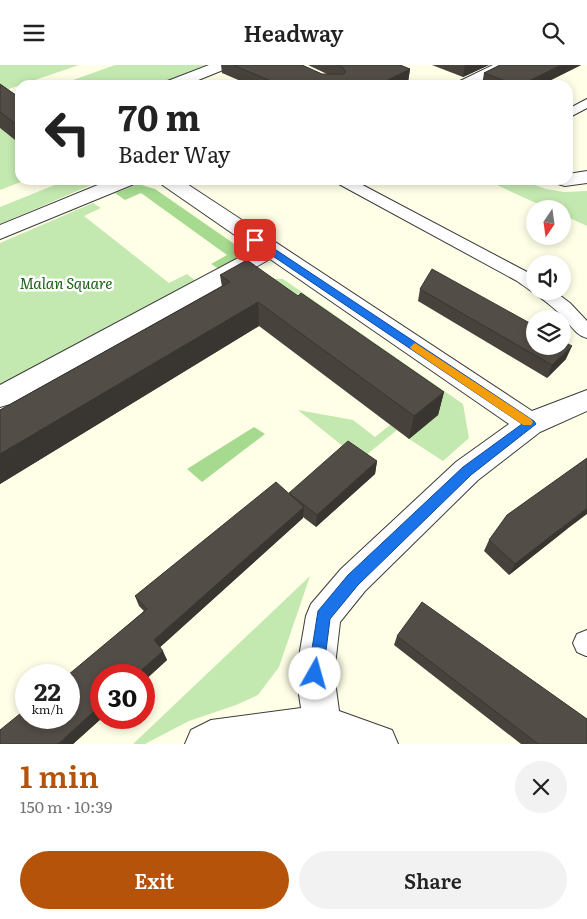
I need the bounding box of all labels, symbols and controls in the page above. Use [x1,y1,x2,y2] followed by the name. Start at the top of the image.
[244,16,343,49] text: Headway
[20,19,48,47] icon: menu
[539,19,567,47] icon: search
[118,90,200,142] text: 70 m
[35,100,100,165] icon: left
[118,137,231,170] text: Bader Way
[526,200,571,245] north arrow
[526,200,571,355] map controls
[234,219,276,261] pin
[241,226,269,254] icon: arrive
[526,255,571,300] button: sound
[20,271,112,294] park label: Malan Square
[526,310,571,355] button: layers
[288,647,340,699] position arrow
[90,664,155,729] speed limit sign: 30
[34,672,61,709] text: 22
[32,700,63,718] text: km/h
[20,753,99,797] text: 1 min
[515,761,567,813] button: close
[20,794,112,818] text: 150 m · 10:39
[20,851,289,909] button: Exit
[299,851,567,909] button: Share

